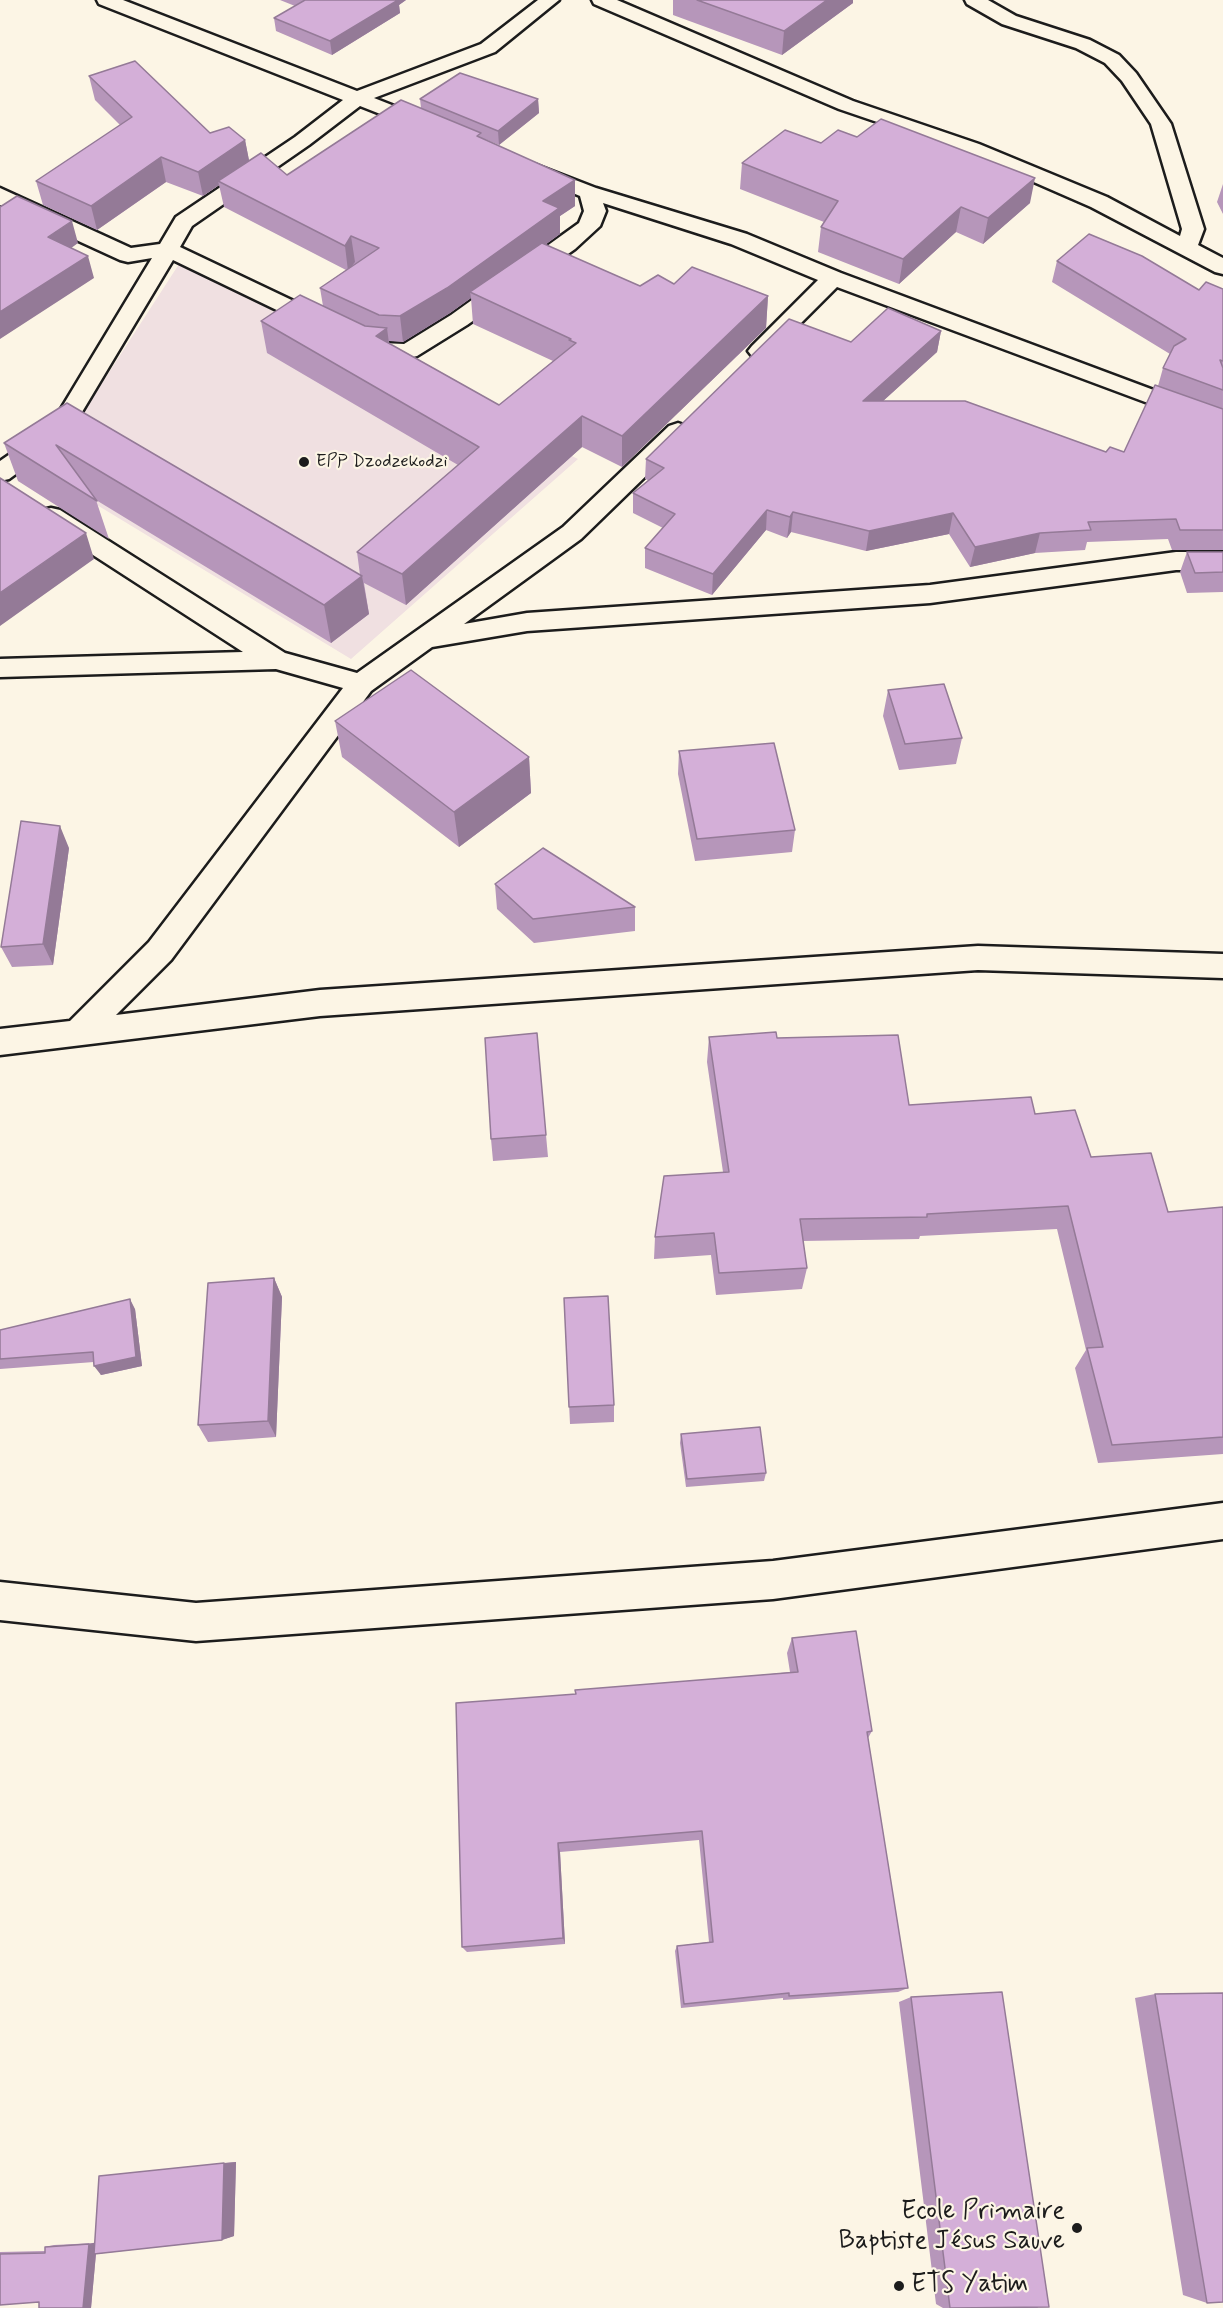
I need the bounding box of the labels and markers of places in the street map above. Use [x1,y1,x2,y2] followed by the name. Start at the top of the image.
[316,451,448,473] place label: EPP Dzodzekodzi
[297,455,311,469] marker: EPP Dzodzekodzi
[839,2197,1065,2258] place label: Ecole Primaire Baptiste Jésus Sauve
[1070,2221,1084,2235] marker: Ecole Primaire Baptiste Jésus Sauve
[911,2270,1028,2302] place label: ETS Yatim
[892,2279,906,2293] marker: ETS Yatim

